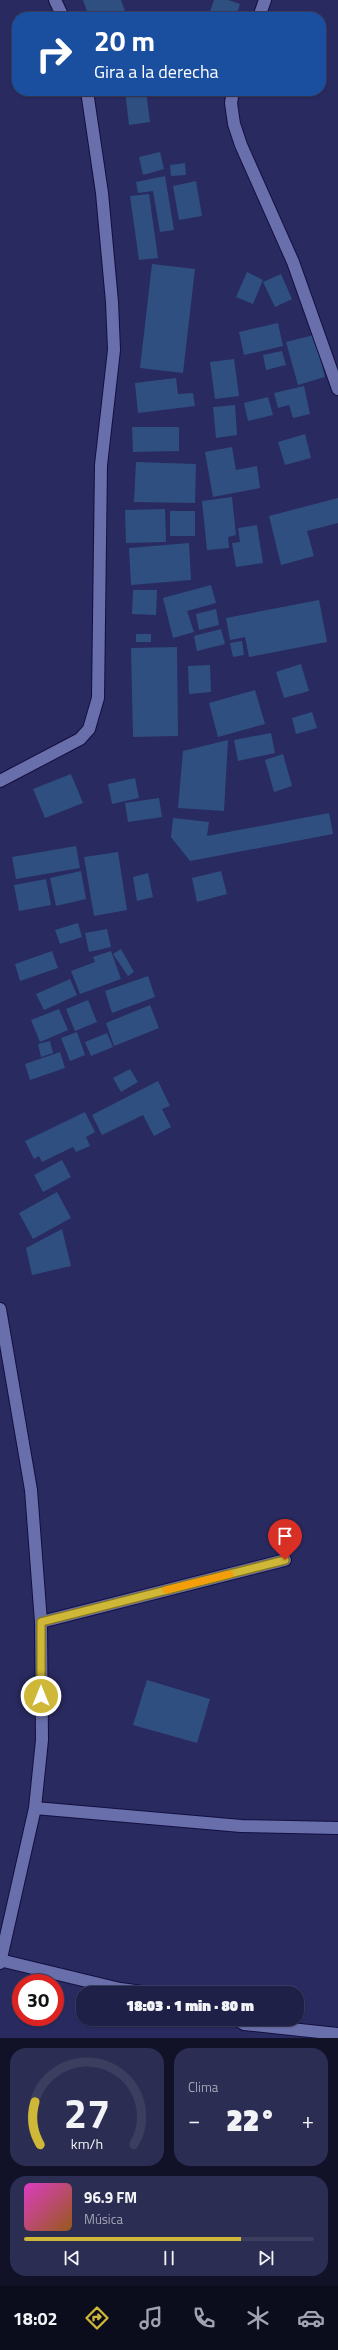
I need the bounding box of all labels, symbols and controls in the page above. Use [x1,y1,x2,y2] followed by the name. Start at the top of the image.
[94,19,155,62] text: 20 m
[28,28,80,80] icon: right
[94,58,219,85] text: Gira a la derecha
[268,1519,302,1560] pin
[274,1525,296,1547] icon: arrive
[20,1675,62,1717] position arrow
[12,1974,64,2026] speed limit sign: 30
[126,1994,254,2017] text: 18:03 · 1 min · 80 m
[188,2077,218,2097] text: Clima
[64,2081,110,2144] text: 27
[226,2097,276,2143] text: 22°
[188,2103,200,2137] text: −
[302,2103,314,2137] text: +
[71,2133,103,2155] text: km/h
[84,2186,137,2209] text: 96.9 FM
[84,2209,123,2229] text: Música
[61,2247,83,2269] icon: previous
[158,2247,180,2269] icon: pause
[255,2247,277,2269] icon: next
[83,2304,111,2332] icon: directions
[137,2304,165,2332] icon: music
[190,2304,218,2332] icon: phone
[244,2304,272,2332] icon: climate
[297,2304,325,2332] icon: car
[13,2305,58,2332] text: 18:02

